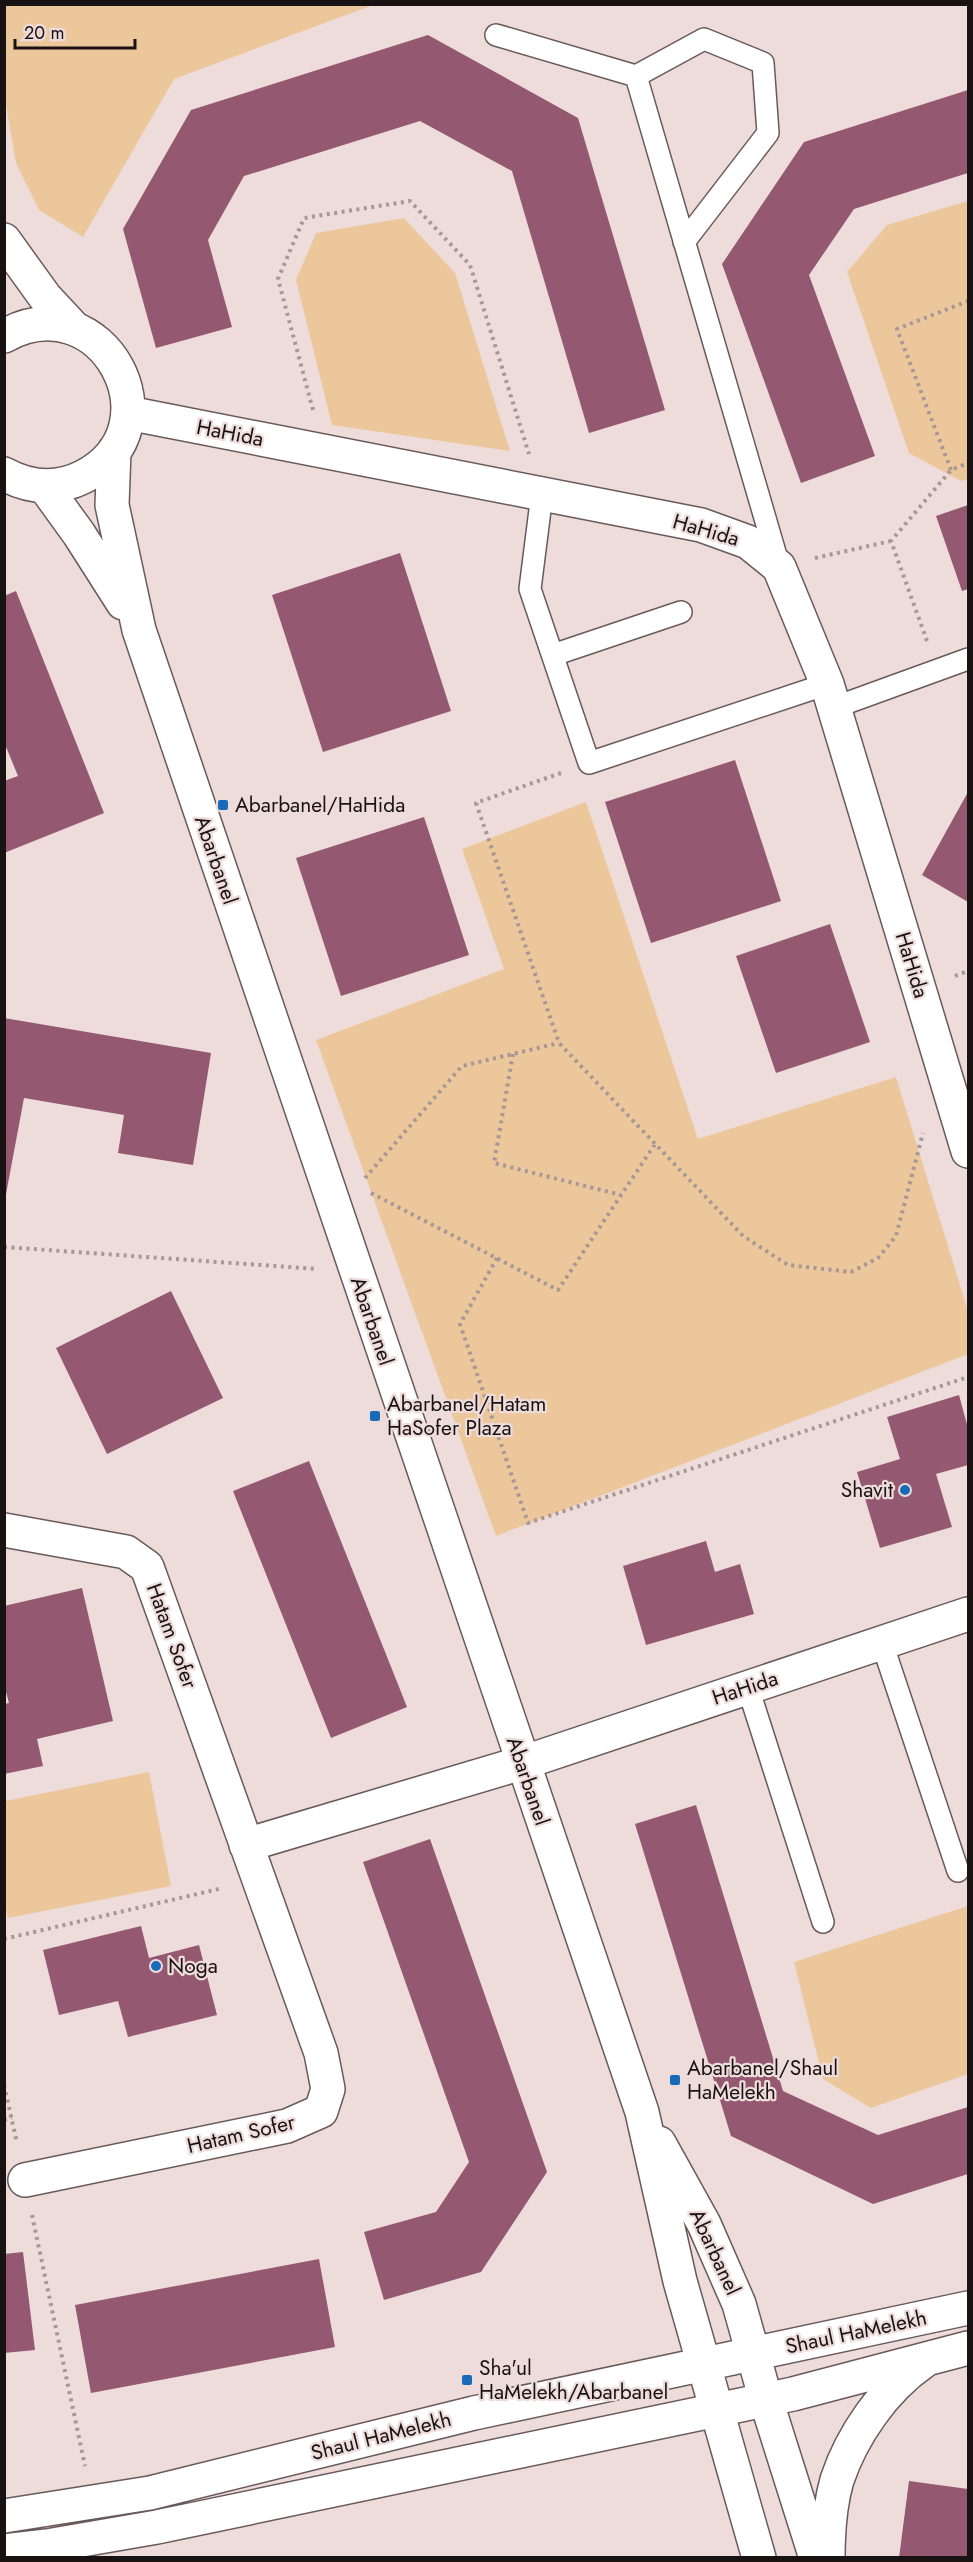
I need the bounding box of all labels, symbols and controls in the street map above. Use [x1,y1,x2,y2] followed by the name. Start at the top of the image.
[15,12,135,50] scale bar
[24,20,64,46] text: 20 m
[194,412,266,454] street label: HaHida
[669,506,743,554] street label: HaHida
[235,790,405,820] place label: Abarbanel/HaHida
[216,798,230,812] marker: Abarbanel/HaHida
[187,812,245,908] street label: Abarbanel
[888,928,936,1002] street label: HaHida
[343,1273,401,1369] street label: Abarbanel
[387,1389,546,1443] place label: Abarbanel/Hatam HaSofer Plaza
[368,1409,382,1423] marker: Abarbanel/Hatam HaSofer Plaza
[841,1475,893,1505] place label: Shavit
[898,1483,912,1497] marker: Shavit
[139,1579,205,1694] street label: Hatam Sofer
[708,1663,782,1713] street label: HaHida
[499,1733,557,1829] street label: Abarbanel
[168,1951,218,1981] place label: Noga
[149,1959,163,1973] marker: Noga
[687,2053,838,2107] place label: Abarbanel/Shaul HaMelekh
[668,2073,682,2087] marker: Abarbanel/Shaul HaMelekh
[184,2107,299,2161] street label: Hatam Sofer
[682,2204,748,2300] street label: Abarbanel
[783,2302,929,2362] street label: Shaul HaMelekh
[479,2353,668,2407] place label: Sha'ul HaMelekh/Abarbanel
[460,2373,474,2387] marker: Sha'ul HaMelekh/Abarbanel
[308,2404,454,2468] street label: Shaul HaMelekh

